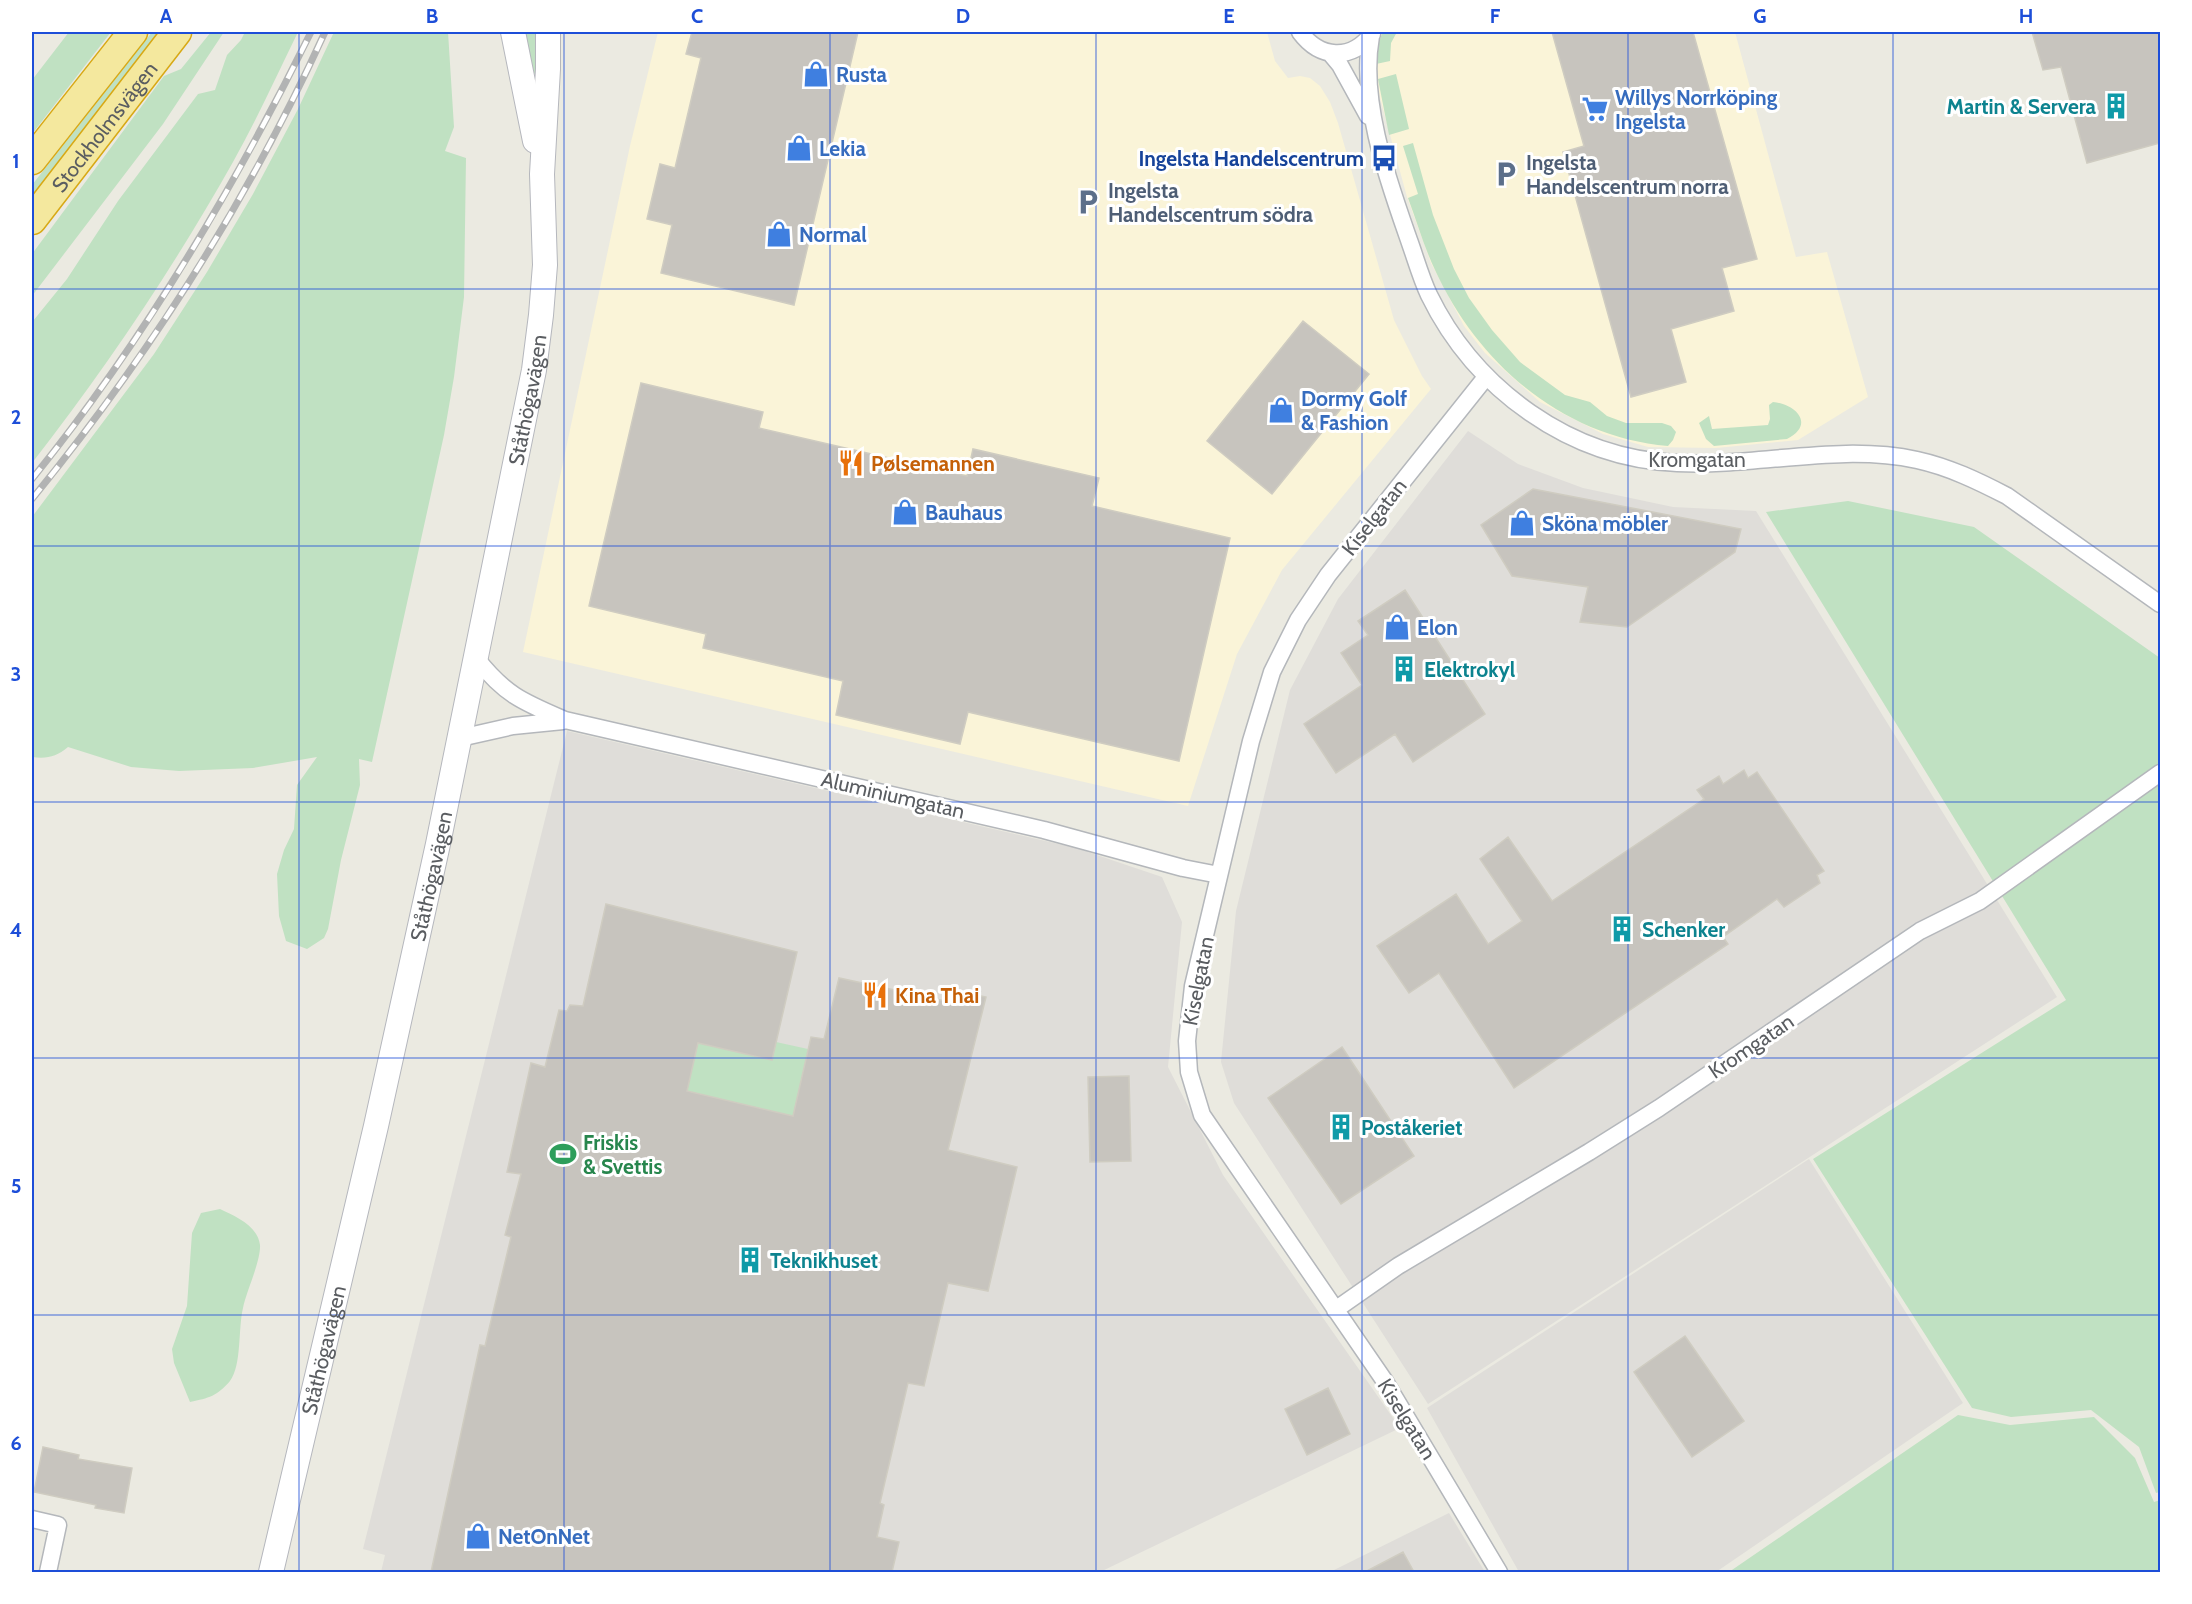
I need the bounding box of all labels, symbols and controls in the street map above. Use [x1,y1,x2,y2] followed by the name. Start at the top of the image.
[160,4,173,28] text: A
[426,4,438,28] text: B
[691,4,703,28] text: C
[956,4,970,28] text: D
[1223,4,1235,28] text: E
[1490,4,1501,28] text: F
[1753,4,1767,28] text: G
[2019,4,2033,28] text: H
[46,56,162,197] street label: Stockholmsvägen
[801,59,831,89] shop icon: Rusta
[836,62,888,87] place label: Rusta
[1615,85,1778,134] place label: Willys Norrköping Ingelsta
[2101,91,2131,121] building icon: Martin & Servera
[1580,94,1610,124] supermarket icon: Willys Norrköping Ingelsta
[1947,94,2097,119] place label: Martin & Servera
[784,133,814,163] shop icon: Lekia
[819,136,866,161] place label: Lekia
[1369,143,1399,173] bus stop icon: Ingelsta Handelscentrum
[1138,146,1364,171] place label: Ingelsta Handelscentrum
[12,149,20,173] text: 1
[1526,150,1729,199] place label: Ingelsta Handelscentrum norra
[1491,159,1521,189] parking icon: Ingelsta Handelscentrum norra
[1108,178,1314,227] place label: Ingelsta Handelscentrum södra
[1073,187,1103,217] parking icon: Ingelsta Handelscentrum södra
[764,219,794,249] shop icon: Normal
[799,222,867,247] place label: Normal
[503,333,551,467] street label: Ståthögavägen
[1301,386,1407,435] place label: Dormy Golf & Fashion
[1266,395,1296,425] shop icon: Dormy Golf & Fashion
[11,405,21,429] text: 2
[1648,447,1746,472] street label: Kromgatan
[836,448,866,478] restaurant icon: Pølsemannen
[871,451,995,476] place label: Pølsemannen
[1336,474,1412,560] street label: Kiselgatan
[890,497,920,527] shop icon: Bauhaus
[925,500,1003,525] place label: Bauhaus
[1507,508,1537,538] shop icon: Sköna möbler
[1542,511,1668,536] place label: Sköna möbler
[1382,612,1412,642] shop icon: Elon
[1417,615,1458,640] place label: Elon
[1389,654,1419,684] building icon: Elektrokyl
[1424,657,1516,682] place label: Elektrokyl
[11,662,21,686] text: 3
[819,766,967,824] street label: Aluminiumgatan
[405,809,457,944] street label: Ståthögavägen
[1607,914,1637,944] building icon: Schenker
[1642,917,1725,942] place label: Schenker
[10,918,22,942] text: 4
[1177,934,1219,1028] street label: Kiselgatan
[860,980,890,1010] restaurant icon: Kina Thai
[895,983,979,1008] place label: Kina Thai
[1704,1008,1798,1084] street label: Kromgatan
[1326,1112,1356,1142] building icon: Poståkeriet
[1361,1115,1462,1140] place label: Poståkeriet
[583,1130,662,1179] place label: Friskis & Svettis
[548,1139,578,1169] sports icon: Friskis & Svettis
[11,1174,21,1198] text: 5
[735,1245,765,1275] building icon: Teknikhuset
[770,1248,878,1273] place label: Teknikhuset
[296,1283,351,1417] street label: Ståthögavägen
[1372,1374,1442,1464] street label: Kiselgatan
[10,1431,22,1455] text: 6
[463,1521,493,1551] shop icon: NetOnNet
[498,1524,590,1549] place label: NetOnNet

